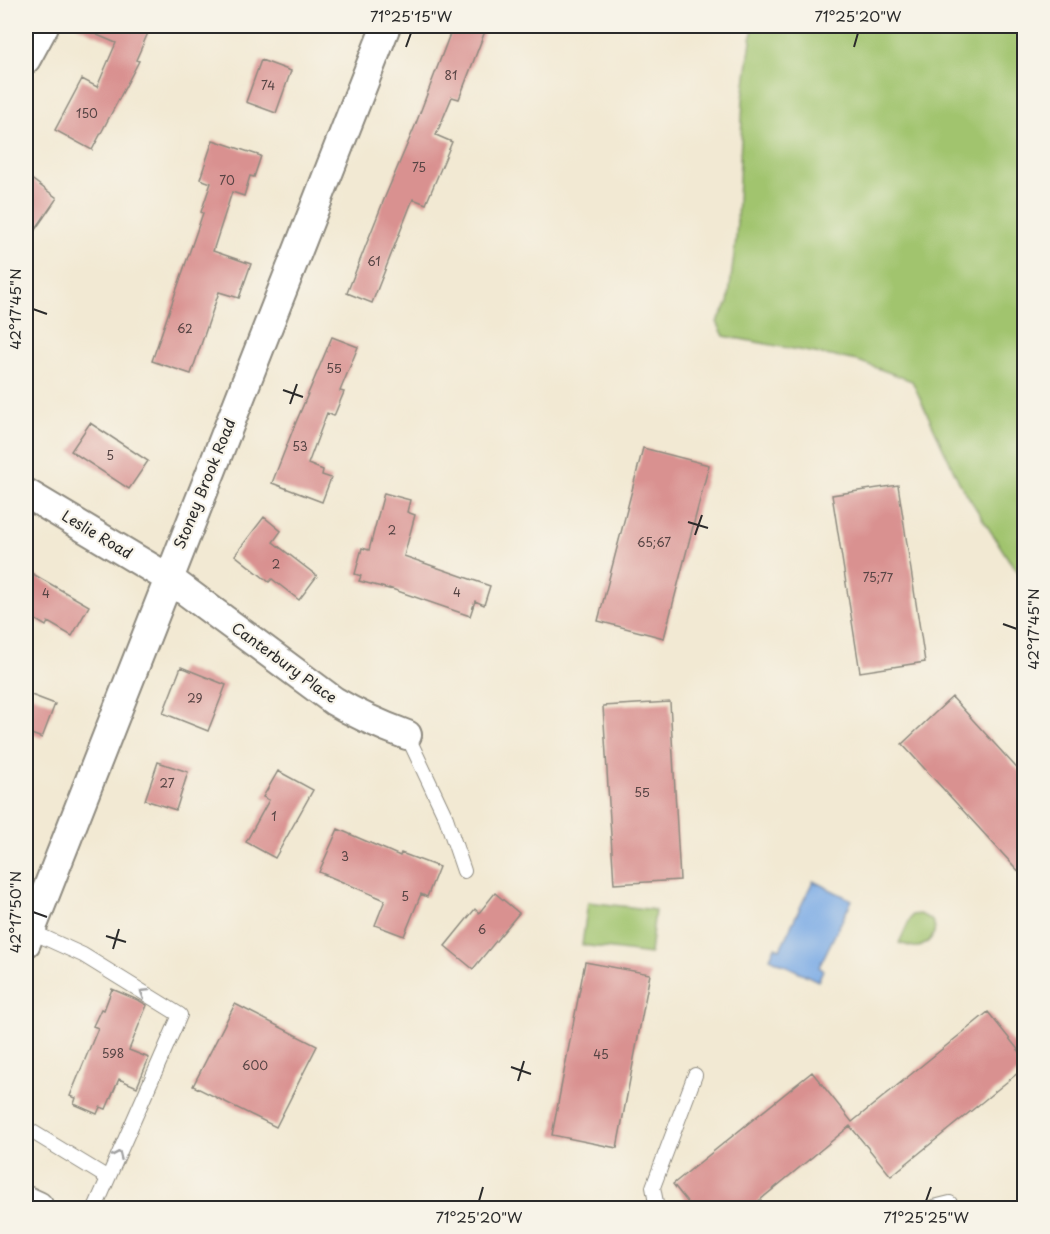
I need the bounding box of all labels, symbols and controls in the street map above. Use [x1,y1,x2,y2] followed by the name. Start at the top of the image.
[370,4,453,27] text: 71°25'15"W
[814,4,902,27] text: 71°25'20"W
[445,66,457,84] house number: 81
[261,76,275,94] house number: 74
[76,104,98,122] house number: 150
[412,158,426,176] house number: 75
[219,171,235,189] house number: 70
[367,252,381,270] house number: 61
[3,268,26,350] text: 42°17'45"N
[177,319,193,337] house number: 62
[326,359,342,377] house number: 55
[167,415,240,552] street label: Stoney Brook Road
[292,437,308,455] house number: 53
[106,446,114,464] house number: 5
[58,504,138,564] street label: Leslie Road
[388,521,396,539] house number: 2
[637,533,671,551] house number: 65;67
[272,555,280,573] house number: 2
[863,568,894,586] house number: 75;77
[453,583,461,601] house number: 4
[42,584,50,602] house number: 4
[1021,588,1044,670] text: 42°17'45"N
[227,616,342,708] street label: Canterbury Place
[187,689,203,707] house number: 29
[160,774,175,792] house number: 27
[634,783,650,801] house number: 55
[271,807,277,825] house number: 1
[341,847,349,865] house number: 3
[3,871,26,953] text: 42°17'50"N
[401,887,409,905] house number: 5
[478,920,486,938] house number: 6
[140,989,151,1000] one-way arrow
[102,1044,124,1062] house number: 598
[593,1045,609,1063] house number: 45
[242,1056,268,1074] house number: 600
[111,1150,123,1161] one-way arrow
[435,1205,523,1228] text: 71°25'20"W
[883,1205,969,1228] text: 71°25'25"W

